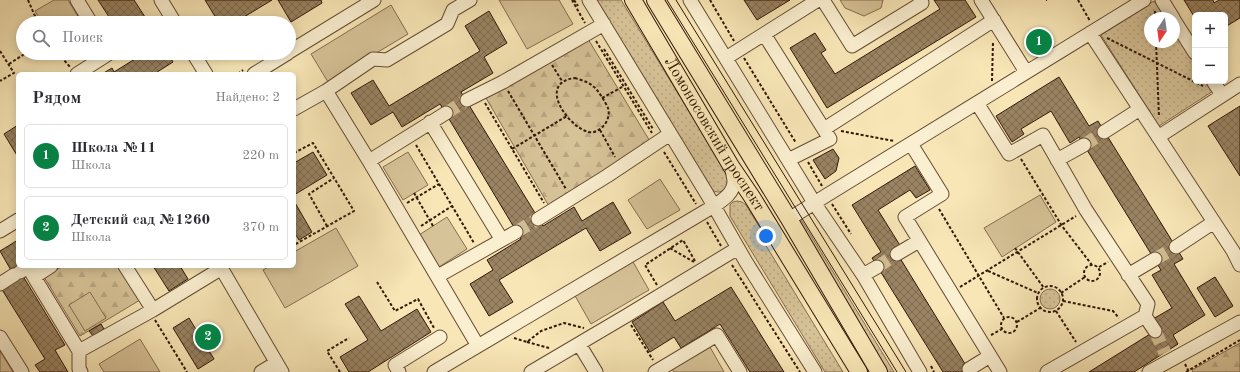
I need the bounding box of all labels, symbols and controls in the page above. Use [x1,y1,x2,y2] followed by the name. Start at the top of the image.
[1144,12,1180,48] north arrow
[1192,12,1228,84] map controls
[1192,12,1228,48] button: +
[16,16,296,60] search box
[30,27,52,49] icon: search
[1026,27,1052,57] pin: 1
[62,31,103,46] text: Поиск
[1192,48,1228,84] button: −
[661,55,767,214] street label: Ломоносовский проспект
[32,90,81,107] text: Рядом
[216,91,280,104] text: Найдено: 2
[71,141,156,156] text: Школа №11
[42,149,50,162] text: 1
[242,149,279,162] text: 220 m
[71,159,111,172] text: Школа
[71,213,210,228] text: Детский сад №1260
[42,221,50,234] text: 2
[242,221,279,234] text: 370 m
[756,226,776,246] your location
[71,231,111,244] text: Школа
[195,322,221,352] pin: 2

